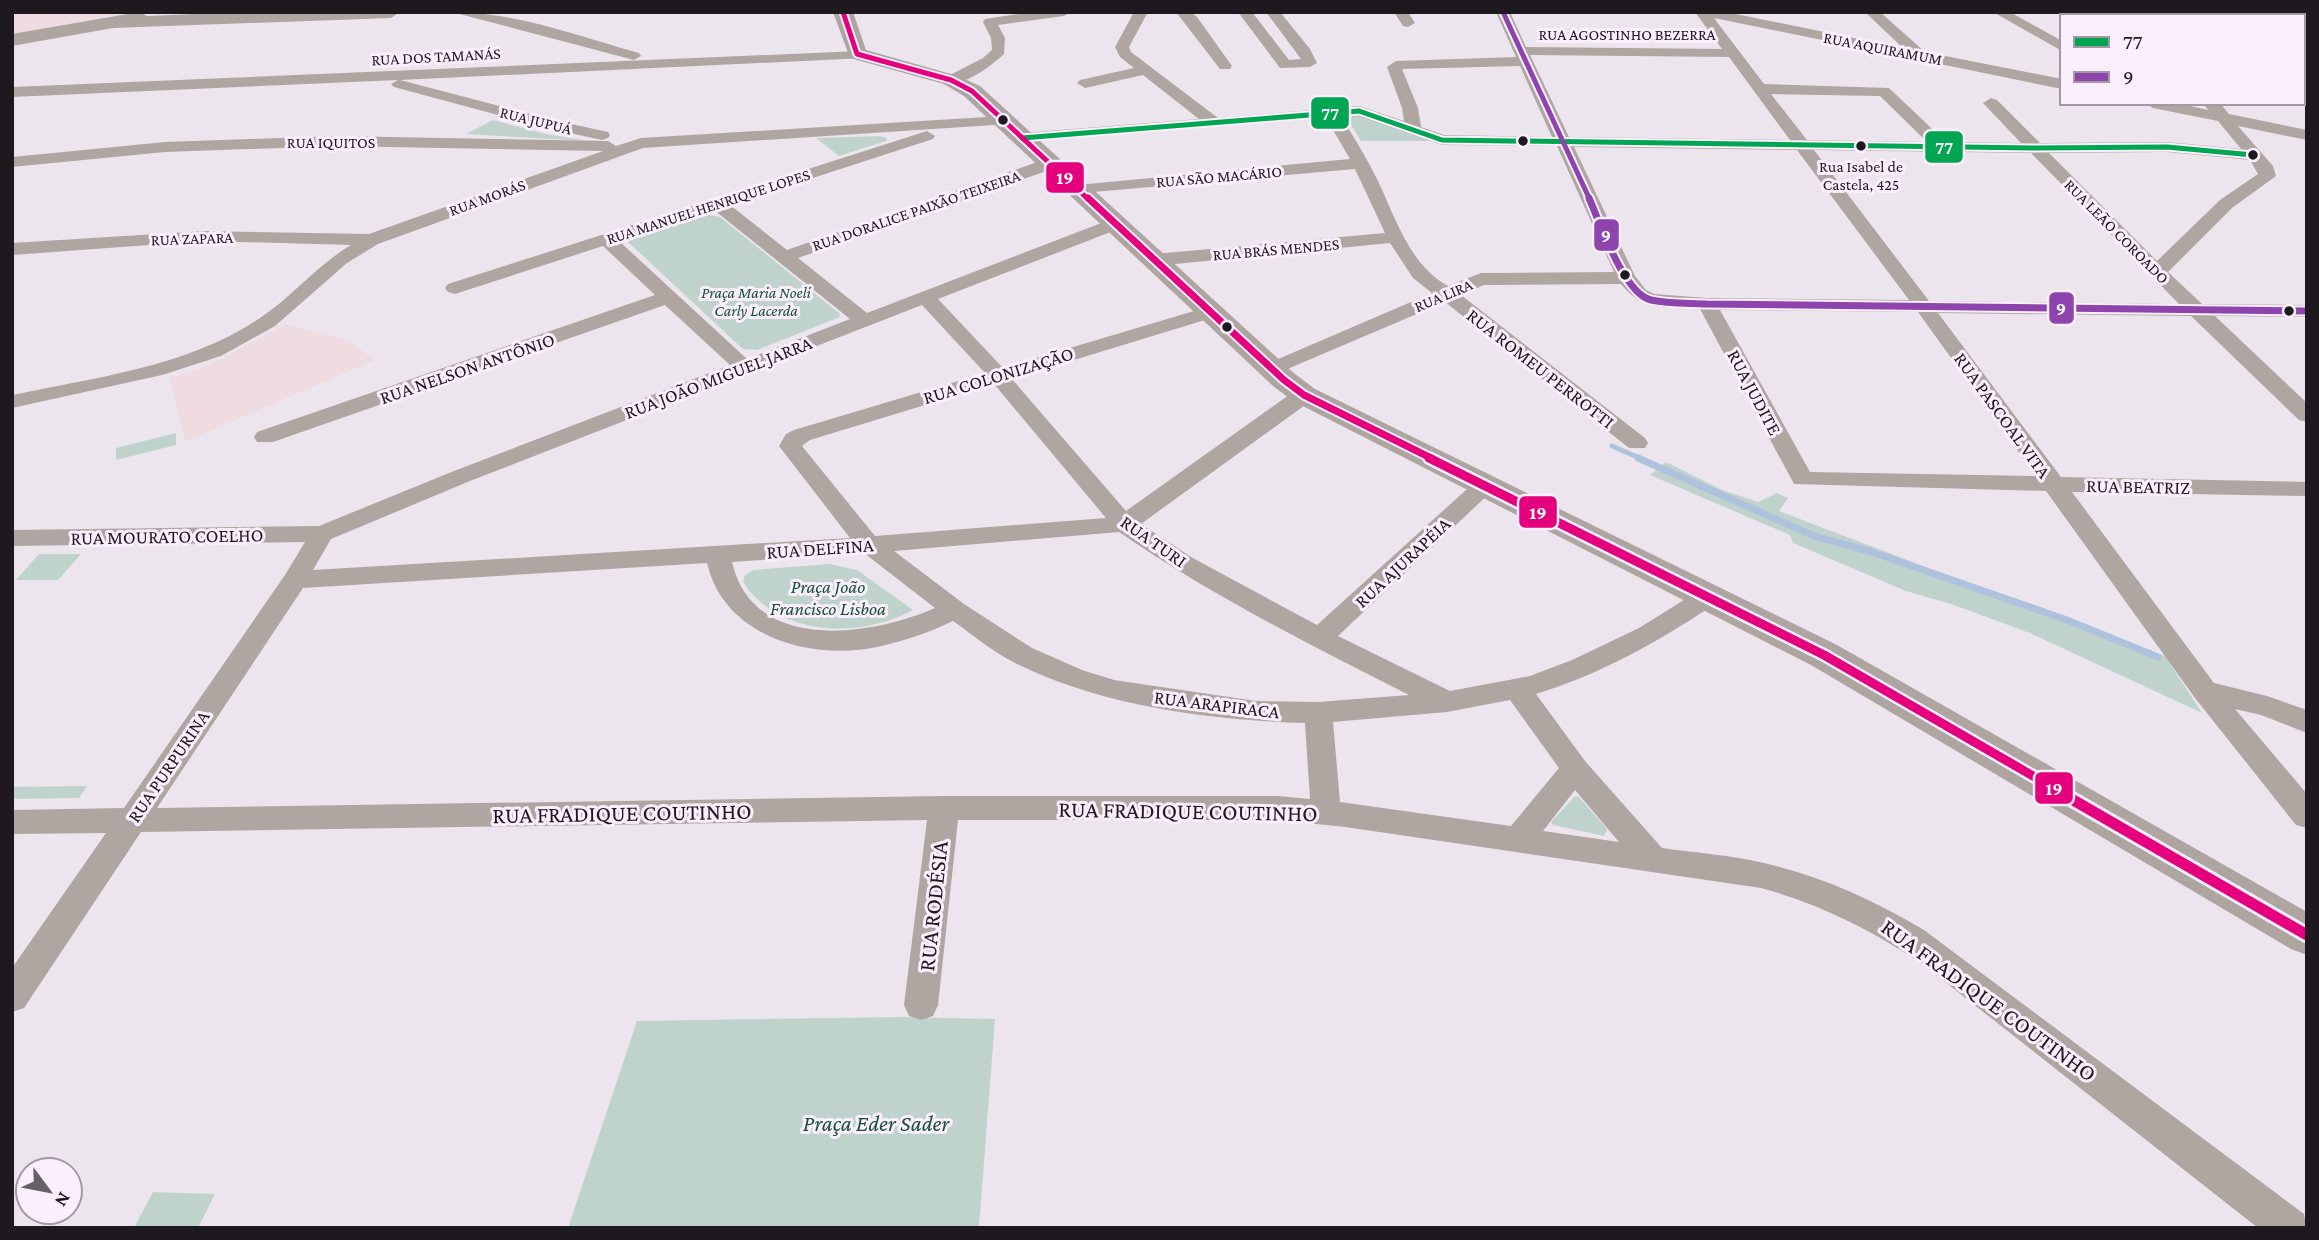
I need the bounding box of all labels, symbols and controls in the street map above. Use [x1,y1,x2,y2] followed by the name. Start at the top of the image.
[2060,14,2305,105] legend
[1538,26,1716,43] street label: RUA AGOSTINHO BEZERRA
[1822,29,1944,68] street label: RUA AQUIRAMUM
[2123,30,2143,54] text: 77
[371,45,501,68] street label: RUA DOS TAMANÁS
[2123,65,2134,89] text: 9
[1310,96,1350,130] line badge: 77
[498,103,574,139] street label: RUA JUPUÁ
[1321,103,1339,124] text: 77
[996,113,1010,127] unlabelled marker
[1924,130,1964,164] line badge: 77
[287,134,375,151] street label: RUA IQUITOS
[1516,134,1530,148] unlabelled marker
[1935,137,1953,158] text: 77
[1854,139,1868,153] marker: Rua Isabel de Castela, 425
[2246,148,2260,162] unlabelled marker
[1819,158,1903,193] place label: Rua Isabel de Castela, 425
[1045,161,1085,194] line badge: 19
[1155,163,1283,190] street label: RUA SÃO MACÁRIO
[604,166,812,247] street label: RUA MANUEL HENRIQUE LOPES
[810,167,1023,254] street label: RUA DORALICE PAIXÃO TEIXEIRA
[1056,167,1074,188] text: 19
[447,176,528,219] street label: RUA MORÁS
[2061,176,2172,287] street label: RUA LEÃO COROADO
[1593,218,1620,252] line badge: 9
[1601,225,1611,246] text: 9
[151,229,234,248] street label: RUA ZAPARA
[1212,236,1340,263] street label: RUA BRÁS MENDES
[1618,268,1632,282] unlabelled marker
[1412,275,1476,315] street label: RUA LIRA
[701,284,812,320] park label: Praça Maria Noeli Carly Lacerda
[2048,291,2075,325] line badge: 9
[2056,298,2066,319] text: 9
[1463,304,1619,432] street label: RUA ROMEU PERROTTI
[2282,304,2296,318] unlabelled marker
[1220,320,1234,334] unlabelled marker
[377,329,557,408] street label: RUA NELSON ANTÔNIO
[622,332,815,423] street label: RUA JOÃO MIGUEL JARRA
[921,343,1076,408] street label: RUA COLONIZAÇÃO
[1723,346,1786,439] street label: RUA JUDITE
[1950,349,2055,482] street label: RUA PASCOAL VITA
[2086,475,2190,498] street label: RUA BEATRIZ
[1518,495,1558,529] line badge: 19
[1529,502,1547,523] text: 19
[1117,511,1191,572] street label: RUA TURI
[1350,513,1454,612] street label: RUA AJURAPÉIA
[70,524,264,549] street label: RUA MOURATO COELHO
[766,534,875,563] street label: RUA DELFINA
[770,576,886,619] park label: Praça João Francisco Lisboa
[1153,686,1281,723] street label: RUA ARAPIRACA
[123,706,214,826] street label: RUA PURPURINA
[2034,771,2074,805] line badge: 19
[2045,778,2063,799] text: 19
[1058,796,1318,826] street label: RUA FRADIQUE COUTINHO
[492,798,752,828] street label: RUA FRADIQUE COUTINHO
[913,839,953,972] street label: RUA RODÉSIA
[1877,913,2101,1087] street label: RUA FRADIQUE COUTINHO
[803,1110,950,1136] park label: Praça Eder Sader
[14,1156,84,1226] north arrow
[51,1189,75,1211] text: N

